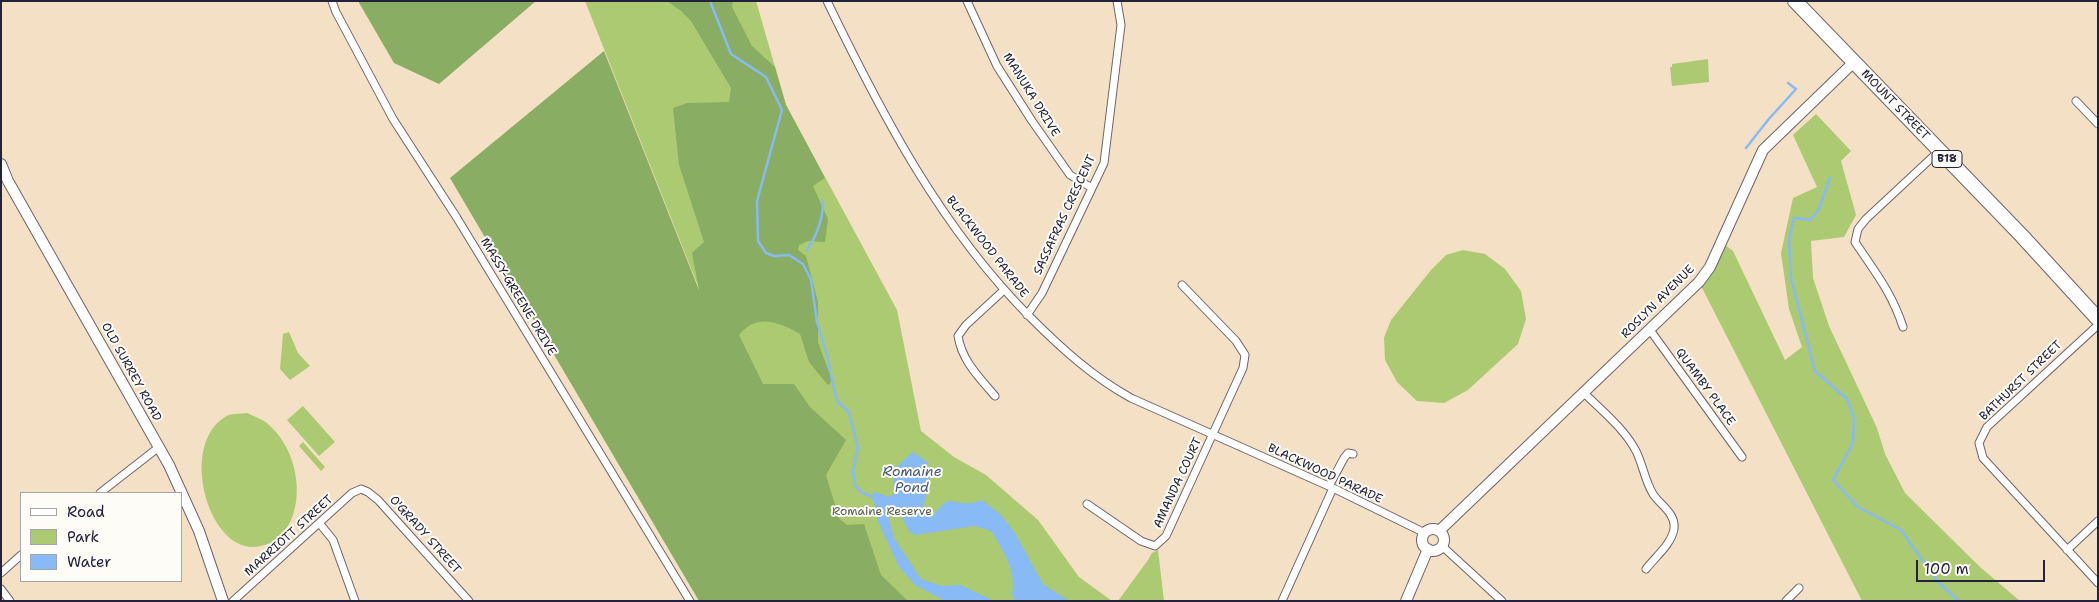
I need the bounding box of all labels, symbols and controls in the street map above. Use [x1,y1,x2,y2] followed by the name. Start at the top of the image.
[999,50,1063,140] street label: MANUKA DRIVE
[1858,67,1932,143] street label: MOUNT STREET
[1932,150,1962,168] road number: B18
[1031,153,1099,277] street label: SASSAFRAS CRESCENT
[943,193,1031,301] street label: BLACKWOOD PARADE
[477,235,559,359] street label: MASSY-GREENE DRIVE
[1618,262,1698,342] street label: ROSLYN AVENUE
[98,320,164,424] street label: OLD SURREY ROAD
[1977,338,2065,424] street label: BATHURST STREET
[1672,346,1738,428] street label: QUAMBY PLACE
[1151,436,1205,530] street label: AMANDA COURT
[1265,441,1385,507] street label: BLACKWOOD PARADE
[882,464,942,497] water label: Romaine Pond
[20,492,182,582] legend
[242,492,336,580] street label: MARRIOTT STREET
[386,493,464,577] street label: O'GRADY STREET
[67,502,105,522] text: Road
[832,505,932,519] park label: Romaine Reserve
[67,527,99,547] text: Park
[1919,550,2048,582] scale bar
[67,552,111,572] text: Water
[1924,559,1969,579] text: 100 m

